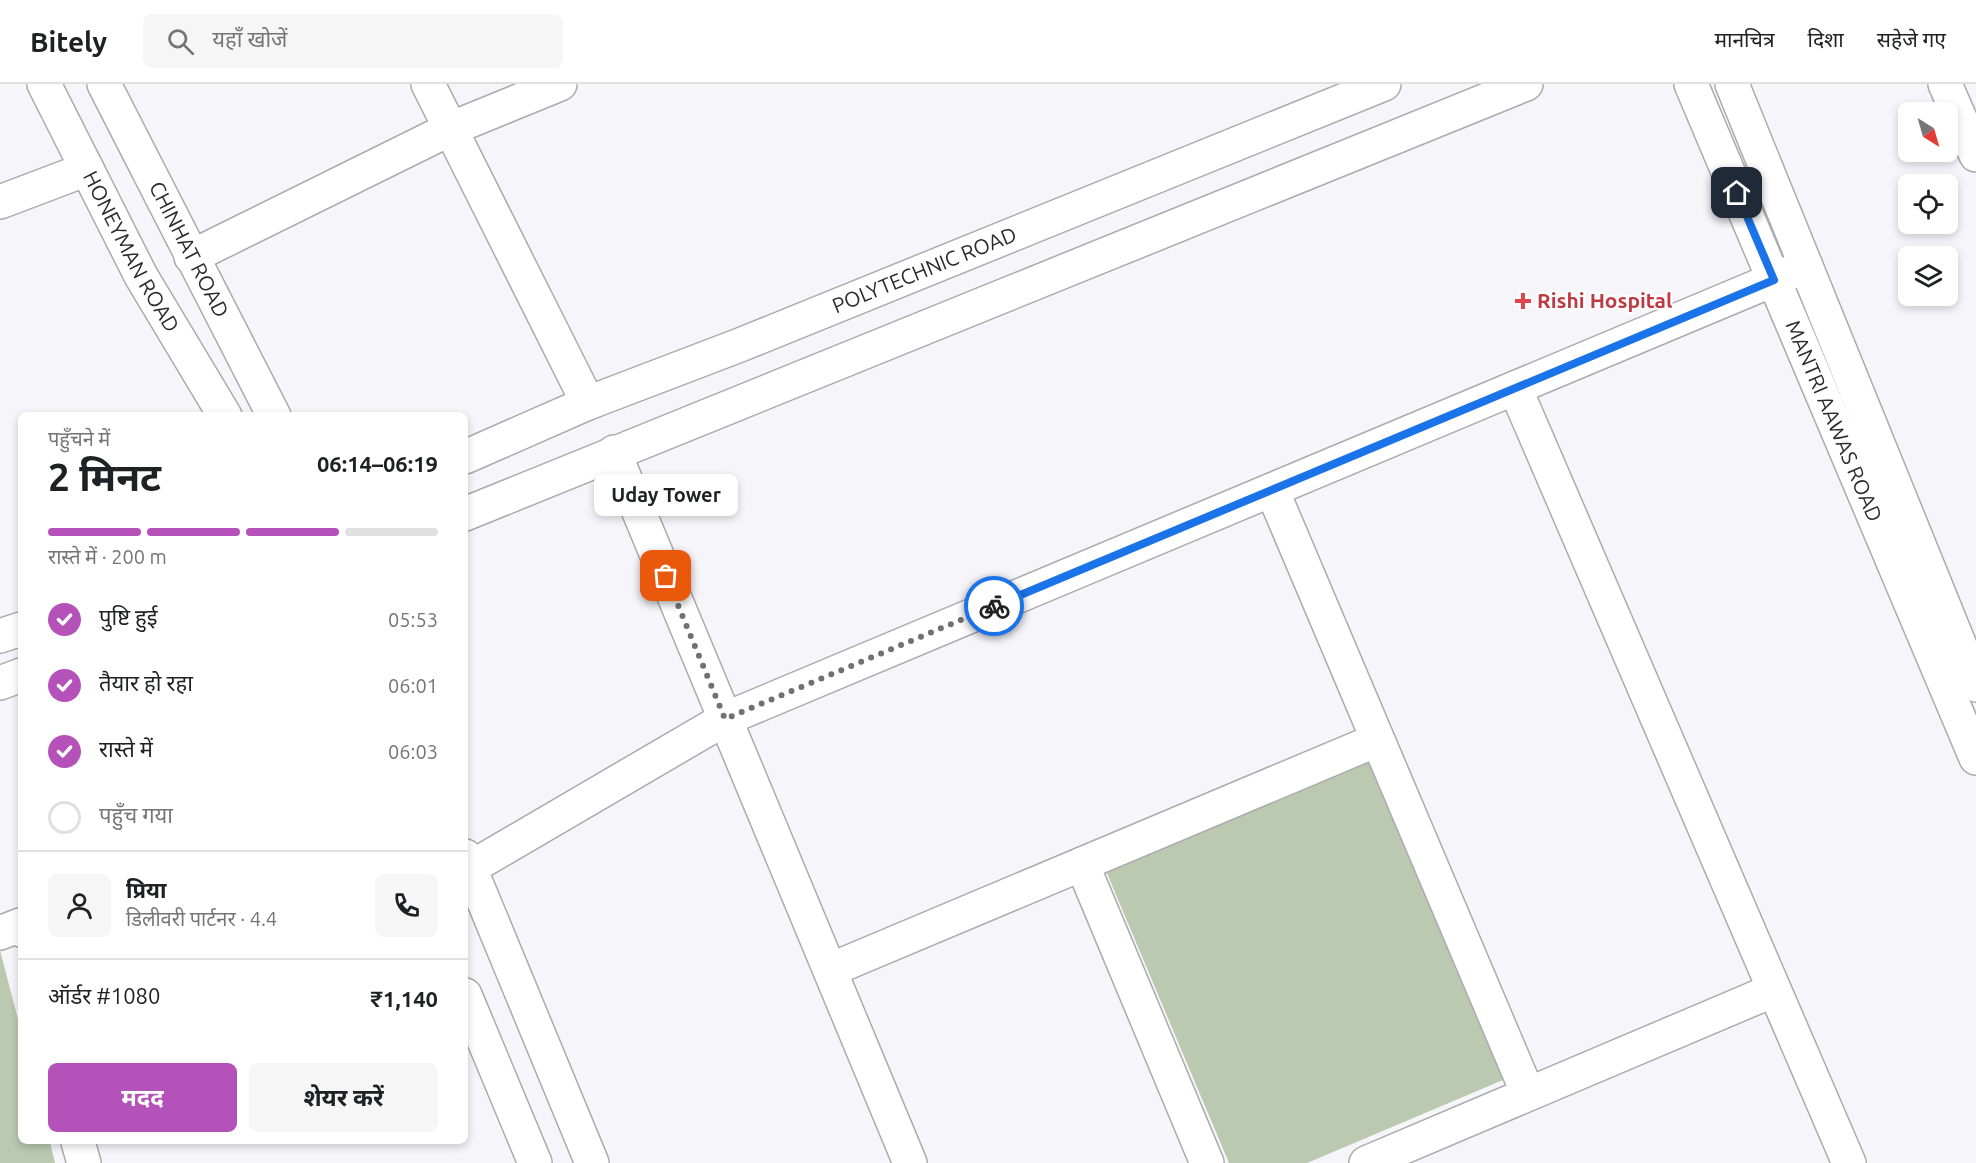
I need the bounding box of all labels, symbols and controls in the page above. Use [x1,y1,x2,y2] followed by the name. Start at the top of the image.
[143,14,563,68] search box
[164,25,197,58] icon: search
[30,26,107,57] text: Bitely
[212,26,287,51] text: यहाँ खोजें
[1714,27,1775,51] text: मानचित्र
[1808,27,1844,51] text: दिशा
[1877,27,1946,51] text: सहेजे गए
[1898,102,1958,162] north arrow
[1898,102,1958,306] map controls
[79,167,185,336] street label: HONEYMAN ROAD
[1711,167,1762,218] pin
[1898,174,1958,234] button: locate
[1720,176,1753,209] icon: home
[145,177,234,321] street label: CHINHAT ROAD
[828,221,1020,317] street label: POLYTECHNIC ROAD
[1898,246,1958,306] button: layers
[1537,288,1672,312] place label: Rishi Hospital
[1514,292,1532,310] marker: Rishi Hospital
[1781,316,1888,525] street label: MANTRI AAWAS ROAD
[48,427,110,450] text: पहुँचने में
[317,451,438,476] text: 06:14–06:19
[48,455,161,498] text: 2 मिनट
[594,474,738,516] callout: Uday Tower
[611,483,721,506] text: Uday Tower
[48,545,167,568] text: रास्ते में · 200 m
[640,550,691,601] pin
[649,559,682,592] icon: bag
[964,576,1024,636] courier
[978,590,1011,623] icon: bike
[48,603,81,636] icon: check
[99,604,158,629] text: पुष्टि हुई
[388,608,438,631] text: 05:53
[48,669,81,702] icon: check
[99,670,193,695] text: तैयार हो रहा
[388,674,438,697] text: 06:01
[48,735,81,768] icon: check
[99,736,153,761] text: रास्ते में
[388,740,438,763] text: 06:03
[99,802,173,827] text: पहुँच गया
[48,874,111,937] button: person
[375,874,438,937] button: phone
[126,877,166,902] text: प्रिया
[126,907,277,930] text: डिलीवरी पार्टनर · 4.4
[48,983,160,1008] text: ऑर्डर #1080
[371,986,438,1011] text: ₹1,140
[48,1063,237,1132] button: मदद
[249,1063,438,1132] button: शेयर करें

